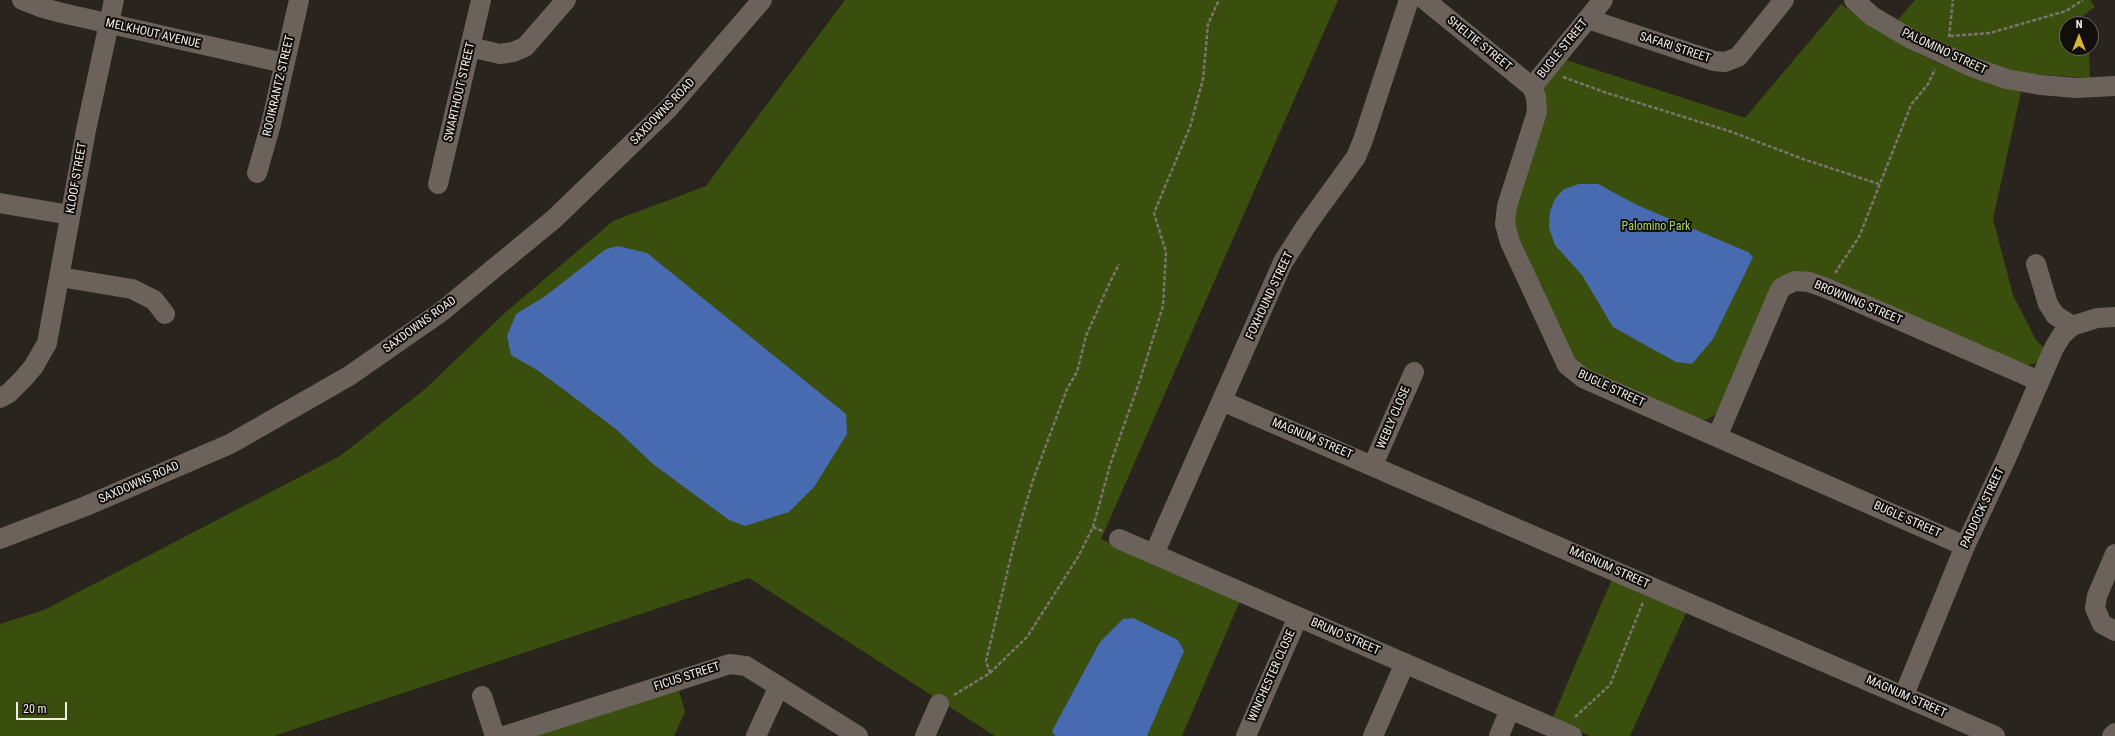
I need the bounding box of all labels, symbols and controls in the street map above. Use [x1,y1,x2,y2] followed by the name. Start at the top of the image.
[1444,14,1514,74] street label: SHELTIE STREET
[104,16,202,52] street label: MELKHOUT AVENUE
[2059,16,2099,56] north arrow
[1535,17,1591,81] street label: BUGLE STREET
[2076,18,2082,31] text: N
[1899,26,1989,78] street label: PALOMINO STREET
[1638,30,1712,66] street label: SAFARI STREET
[260,34,298,138] street label: ROOIKRANTZ STREET
[442,41,478,143] street label: SWARTHOUT STREET
[628,76,698,148] street label: SAXDOWNS ROAD
[64,141,90,215] street label: KLOOF STREET
[1622,220,1690,234] park label: Palomino Park
[1243,250,1297,342] street label: FOXHOUND STREET
[1812,278,1904,328] street label: BROWNING STREET
[381,294,459,356] street label: SAXDOWNS ROAD
[1575,367,1647,411] street label: BUGLE STREET
[1374,385,1414,451] street label: WEBLY CLOSE
[1269,416,1355,462] street label: MAGNUM STREET
[97,459,181,507] street label: SAXDOWNS ROAD
[1958,466,2008,550] street label: PADDOCK STREET
[1871,499,1943,541] street label: BUGLE STREET
[1567,544,1651,592] street label: MAGNUM STREET
[1308,615,1382,659] street label: BRUNO STREET
[1245,628,1299,724] street label: WINCHESTER CLOSE
[652,660,722,694] street label: FICUS STREET
[1864,673,1948,721] street label: MAGNUM STREET
[18,694,69,720] scale bar
[23,702,47,716] text: 20 m

